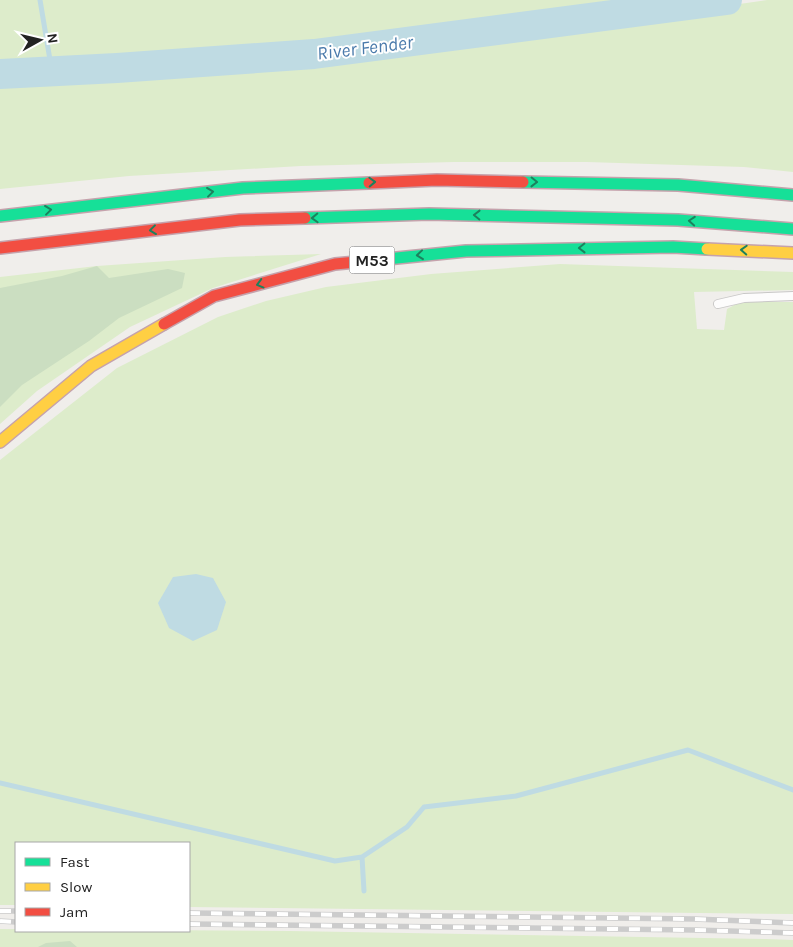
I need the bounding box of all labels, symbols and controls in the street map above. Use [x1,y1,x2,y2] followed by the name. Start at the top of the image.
[15,15,65,65] north arrow
[316,31,416,65] water label: River Fender
[43,32,61,44] text: N
[368,177,376,188] one-way arrow
[531,177,539,187] one-way arrow
[206,187,214,198] one-way arrow
[45,205,53,216] one-way arrow
[473,210,480,220] one-way arrow
[310,212,318,223] one-way arrow
[688,215,696,226] one-way arrow
[149,224,157,235] one-way arrow
[578,243,586,253] one-way arrow
[740,245,748,256] one-way arrow
[350,246,394,274] road number: M53
[415,249,423,260] one-way arrow
[256,278,265,289] one-way arrow
[15,842,190,932] legend
[60,853,90,871] text: Fast
[60,878,92,896] text: Slow
[60,903,88,921] text: Jam

